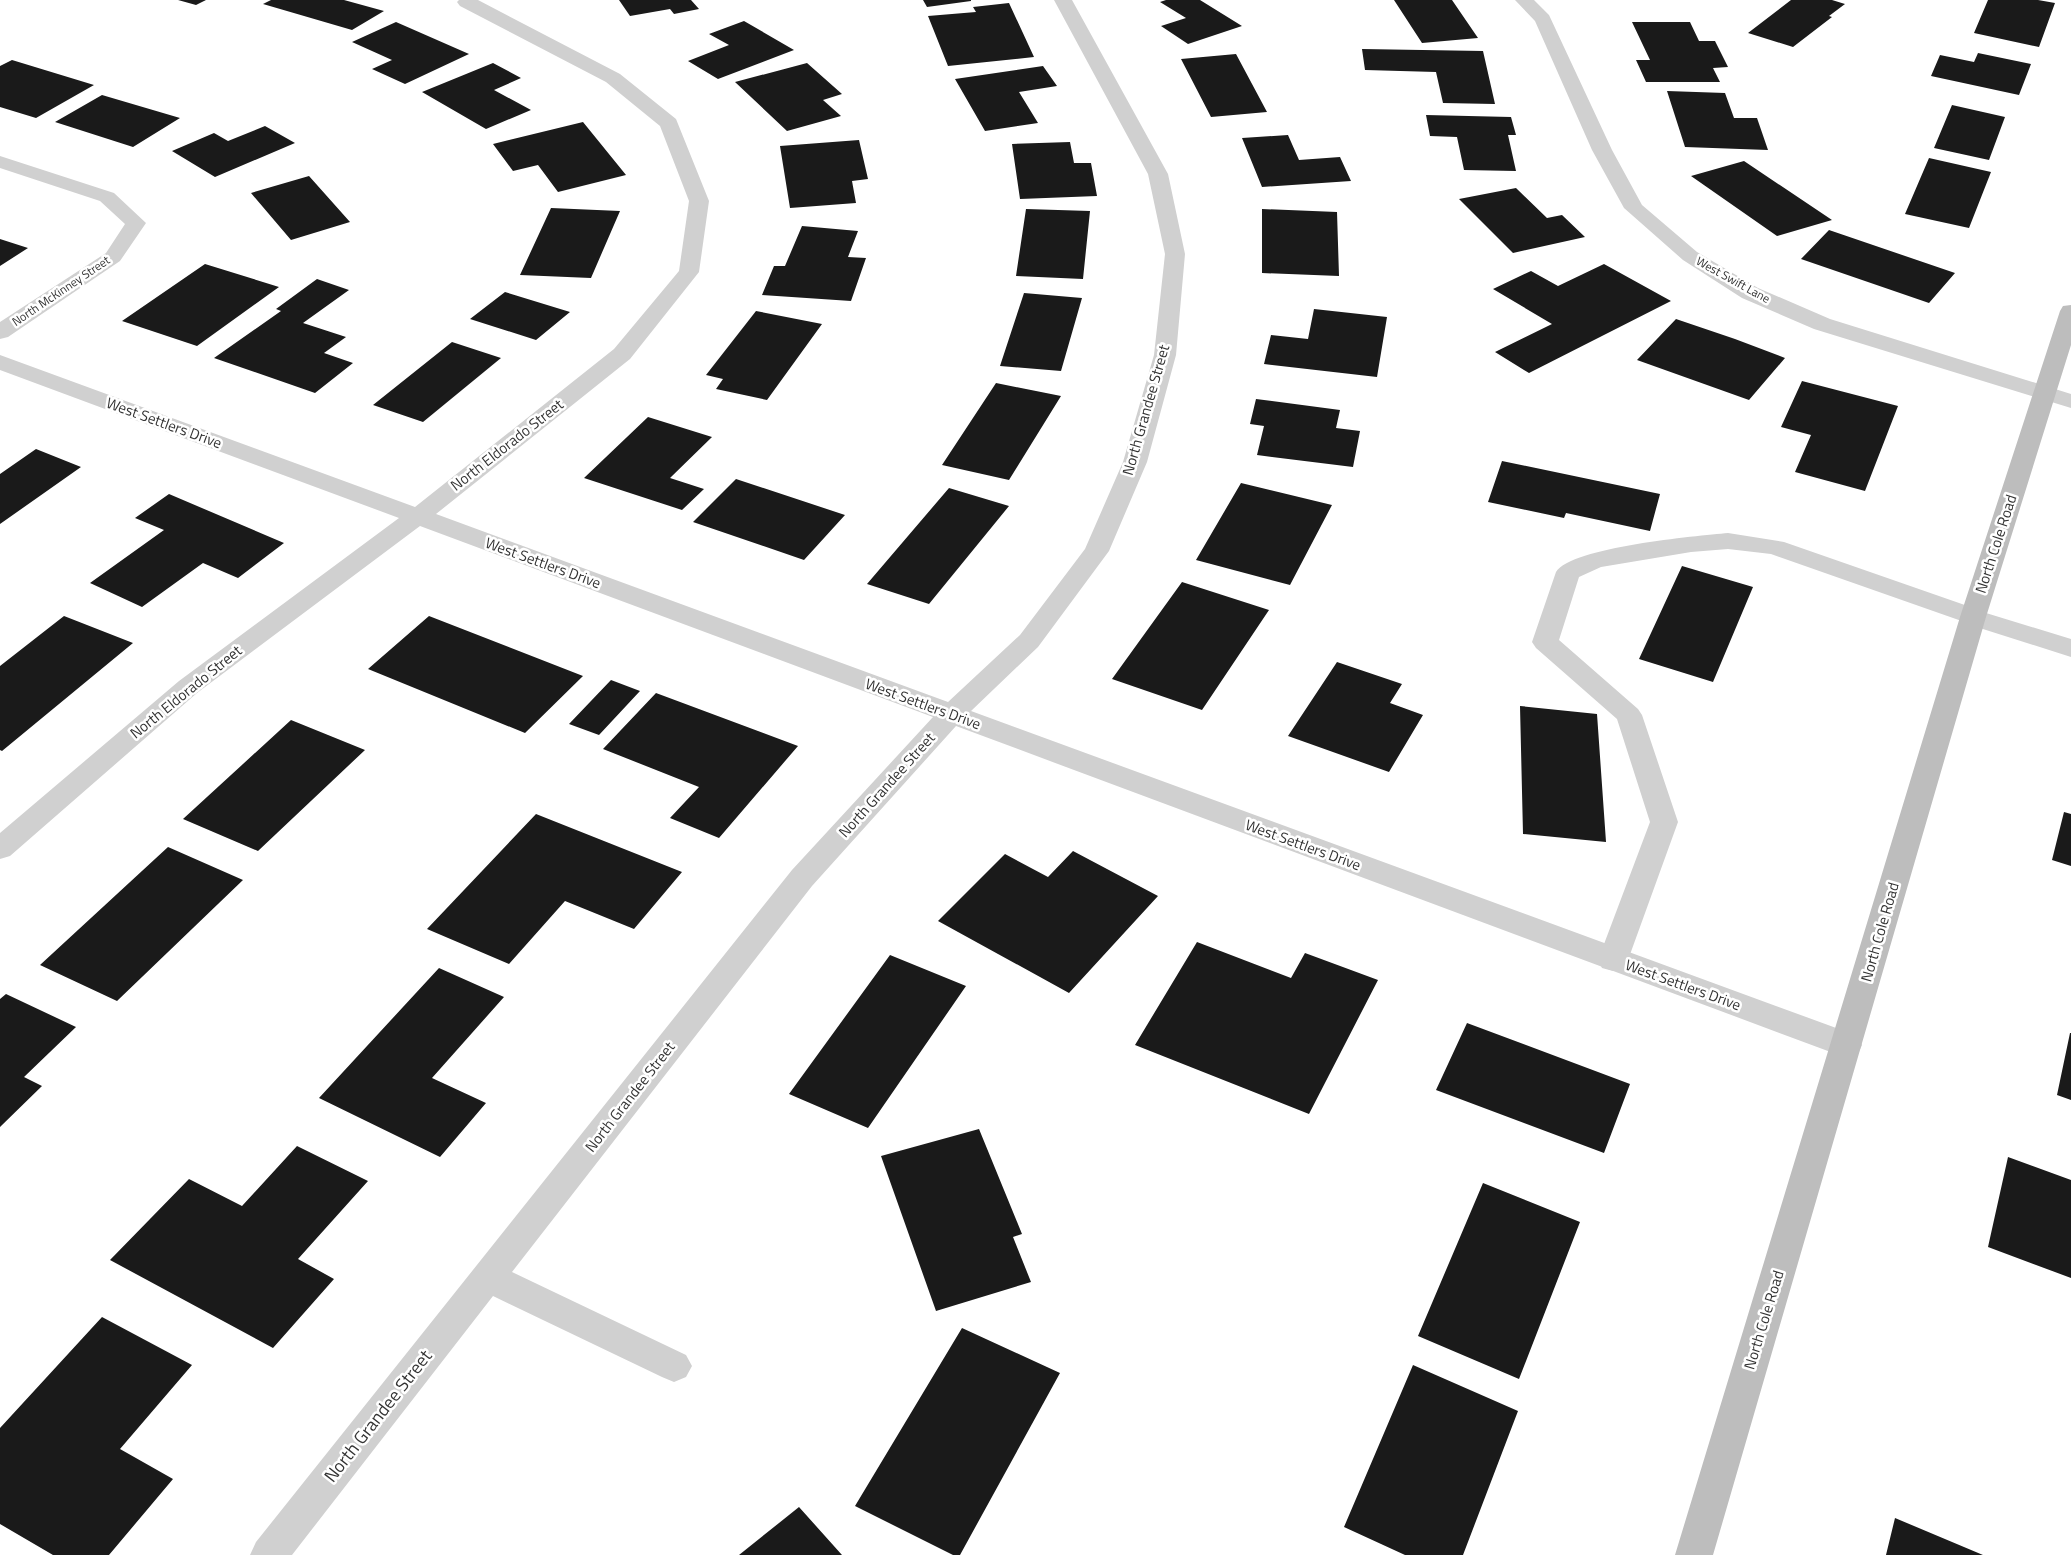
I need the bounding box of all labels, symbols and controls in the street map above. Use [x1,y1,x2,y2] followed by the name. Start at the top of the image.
[8,250,114,331] street label: North McKinney Street
[1693,251,1774,308] street label: West Swift Lane
[1116,341,1175,478] street label: North Grandee Street
[103,391,225,454] street label: West Settlers Drive
[445,393,569,496] street label: North Eldorado Street
[1969,492,2022,596] street label: North Cole Road
[482,531,604,594] street label: West Settlers Drive
[125,639,247,744] street label: North Eldorado Street
[862,672,984,735] street label: West Settlers Drive
[833,726,941,842] street label: North Grandee Street
[1242,813,1364,876] street label: West Settlers Drive
[1854,879,1905,984] street label: North Cole Road
[1622,953,1744,1016] street label: West Settlers Drive
[579,1036,681,1157] street label: North Grandee Street
[1738,1267,1790,1372] street label: North Cole Road
[317,1343,438,1488] street label: North Grandee Street

